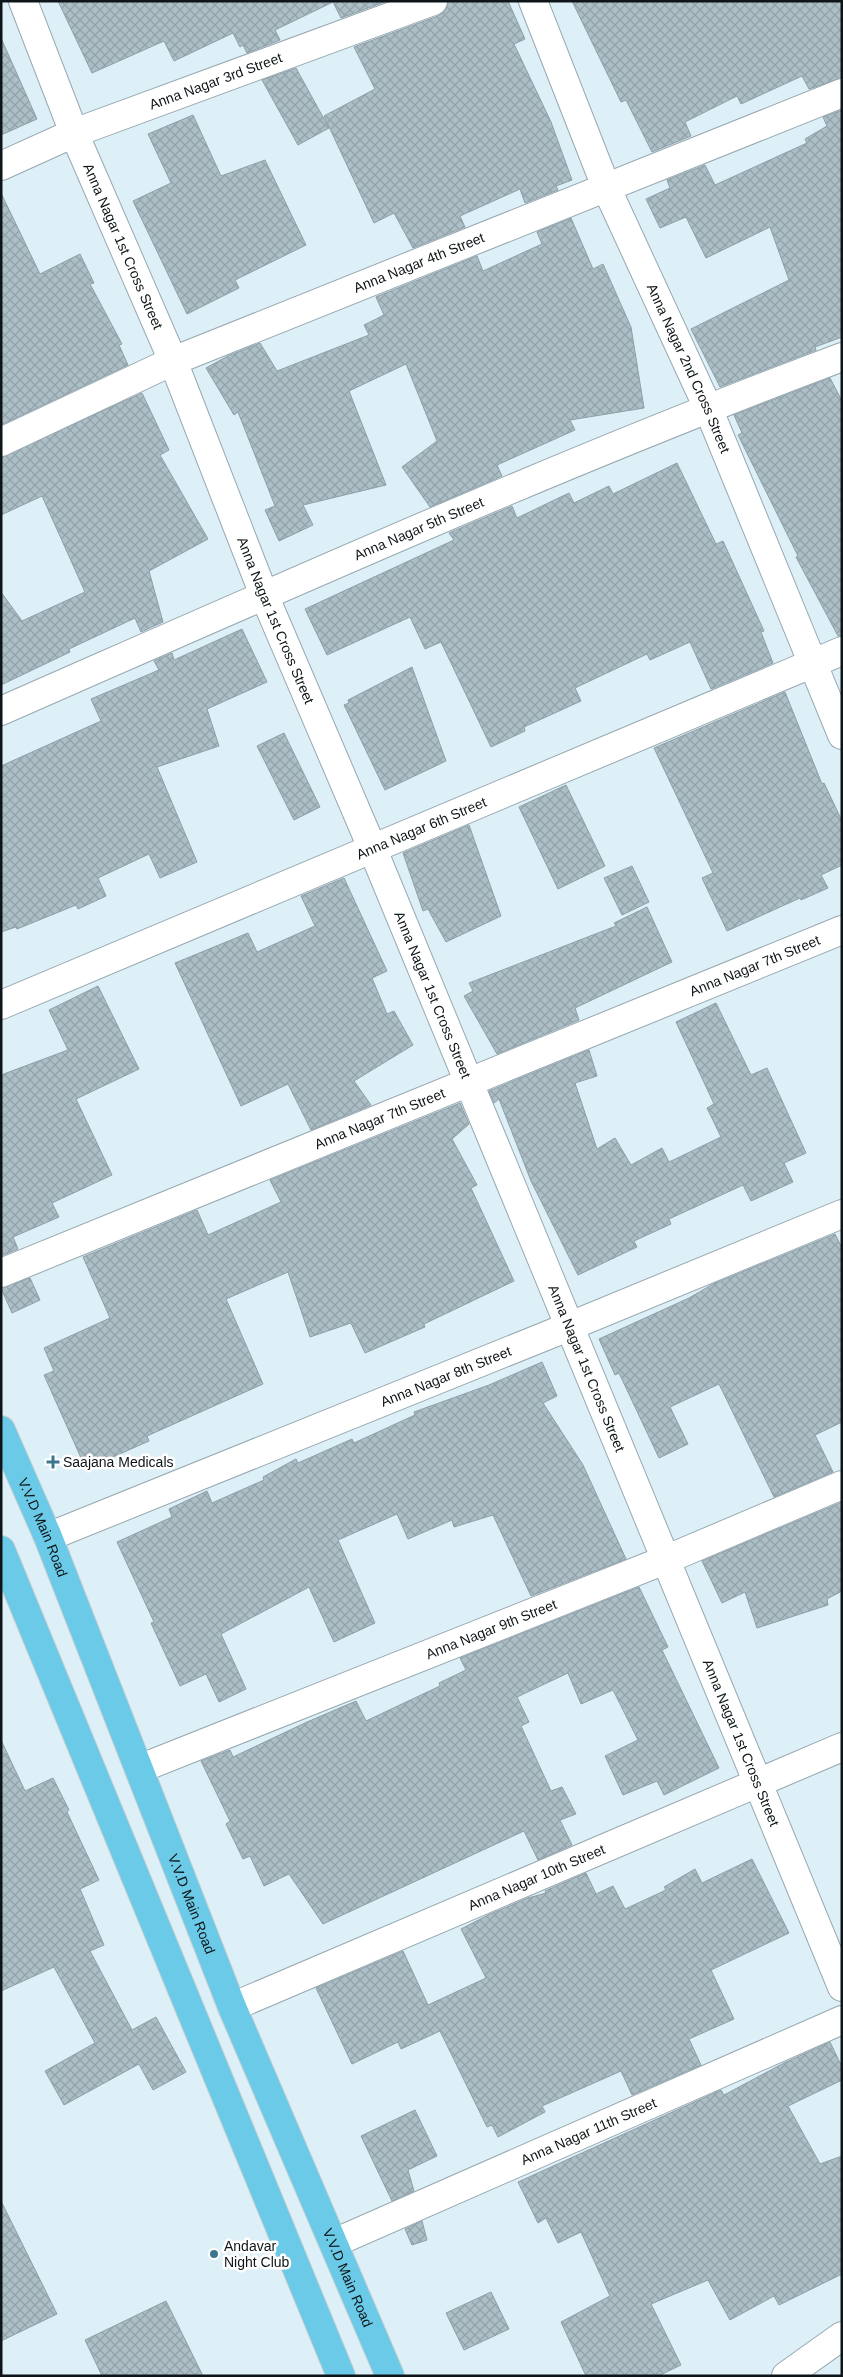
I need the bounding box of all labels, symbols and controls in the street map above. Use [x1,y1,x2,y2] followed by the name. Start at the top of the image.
[147,49,284,113] street label: Anna Nagar 3rd Street
[80,161,166,332] street label: Anna Nagar 1st Cross Street
[351,229,487,296] street label: Anna Nagar 4th Street
[644,281,734,455] street label: Anna Nagar 2nd Cross Street
[352,494,486,563] street label: Anna Nagar 5th Street
[234,535,318,706] street label: Anna Nagar 1st Cross Street
[354,794,489,863] street label: Anna Nagar 6th Street
[391,909,474,1081] street label: Anna Nagar 1st Cross Street
[687,932,822,999] street label: Anna Nagar 7th Street
[312,1085,447,1152] street label: Anna Nagar 7th Street
[545,1282,628,1454] street label: Anna Nagar 1st Cross Street
[378,1343,514,1410] street label: Anna Nagar 8th Street
[63,1454,174,1470] place label: Saajana Medicals
[47,1456,59,1468] marker: Saajana Medicals
[15,1475,71,1579] street label: V.V.D Main Road
[423,1596,559,1662] street label: Anna Nagar 9th Street
[700,1657,783,1829] street label: Anna Nagar 1st Cross Street
[466,1841,607,1913] street label: Anna Nagar 10th Street
[165,1852,218,1956] street label: V.V.D Main Road
[518,2095,659,2168] street label: Anna Nagar 11th Street
[320,2226,376,2329] street label: V.V.D Main Road
[224,2238,290,2270] place label: Andavar Night Club
[208,2248,220,2260] marker: Andavar Night Club

